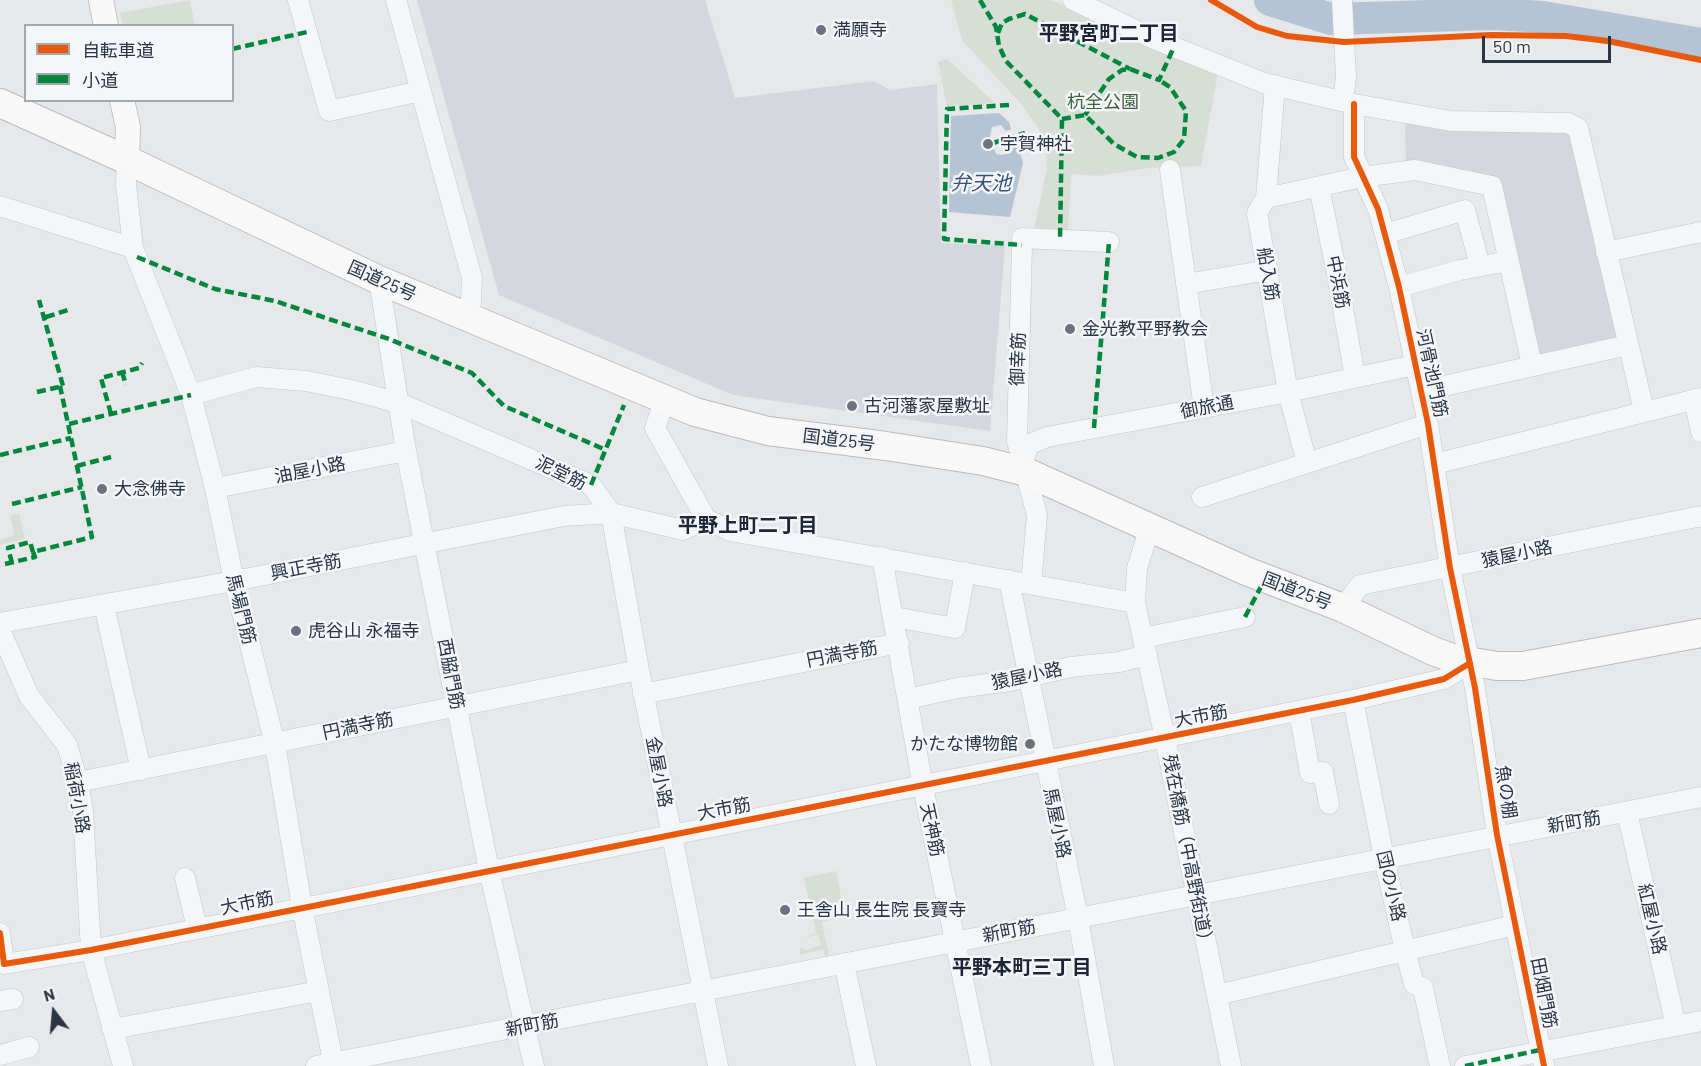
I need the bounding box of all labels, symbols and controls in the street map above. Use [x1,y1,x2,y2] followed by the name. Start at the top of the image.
[833,19,887,41] place label: 満願寺
[1039,21,1179,45] district label: 平野宮町二丁目
[814,23,828,37] marker: 満願寺
[24,24,234,102] legend
[1485,24,1614,62] scale bar
[1493,35,1531,57] text: 50 m
[82,39,154,61] text: 自転車道
[82,69,118,91] text: 小道
[1067,91,1139,113] park label: 杭全公園
[1000,133,1072,155] place label: 宇賀神社
[981,137,995,151] marker: 宇賀神社
[951,171,1011,195] water label: 弁天池
[1253,246,1283,302] street label: 船入筋
[1322,253,1354,311] street label: 中浜筋
[344,256,420,306] street label: 国道25号
[1082,318,1208,340] place label: 金光教平野教会
[1063,322,1077,336] marker: 金光教平野教会
[1412,327,1452,419] street label: 河骨池門筋
[1006,332,1030,386] street label: 御幸筋
[1178,391,1236,423] street label: 御旅通
[864,395,990,417] place label: 古河藩家屋敷址
[845,399,859,413] marker: 古河藩家屋敷址
[802,425,876,455] street label: 国道25号
[532,451,590,495] street label: 泥堂筋
[273,453,347,487] street label: 油屋小路
[114,478,186,500] place label: 大念佛寺
[95,482,109,496] marker: 大念佛寺
[678,513,818,537] district label: 平野上町二丁目
[1480,536,1554,572] street label: 猿屋小路
[269,550,343,584] street label: 興正寺筋
[1259,568,1335,614] street label: 国道25号
[222,571,260,647] street label: 馬場門筋
[308,620,420,642] place label: 虎谷山 永福寺
[289,624,303,638] marker: 虎谷山 永福寺
[434,637,468,711] street label: 西脇門筋
[805,637,879,671] street label: 円満寺筋
[990,658,1064,694] street label: 猿屋小路
[1172,700,1230,732] street label: 大市筋
[321,708,395,744] street label: 円満寺筋
[910,733,1018,755] place label: かたな博物館
[642,735,676,809] street label: 金屋小路
[1023,737,1037,751] marker: かたな博物館
[1159,753,1217,951] street label: 残在橋筋（中高野街道）
[60,761,94,835] street label: 稲荷小路
[1491,764,1521,820] street label: 魚の棚
[1039,786,1075,860] street label: 馬屋小路
[695,793,753,825] street label: 大市筋
[916,801,948,859] street label: 天神筋
[1546,807,1602,837] street label: 新町筋
[1372,848,1410,924] street label: 団の小路
[1633,881,1671,957] street label: 紅屋小路
[218,887,276,919] street label: 大市筋
[797,899,966,921] place label: 王舎山 長生院 長寶寺
[778,903,792,917] marker: 王舎山 長生院 長寶寺
[980,915,1038,947] street label: 新町筋
[952,955,1092,979] district label: 平野本町三丁目
[1527,956,1561,1030] street label: 田畑門筋
[24,982,84,1042] north arrow
[41,984,57,1005] text: N
[503,1009,561,1041] street label: 新町筋

